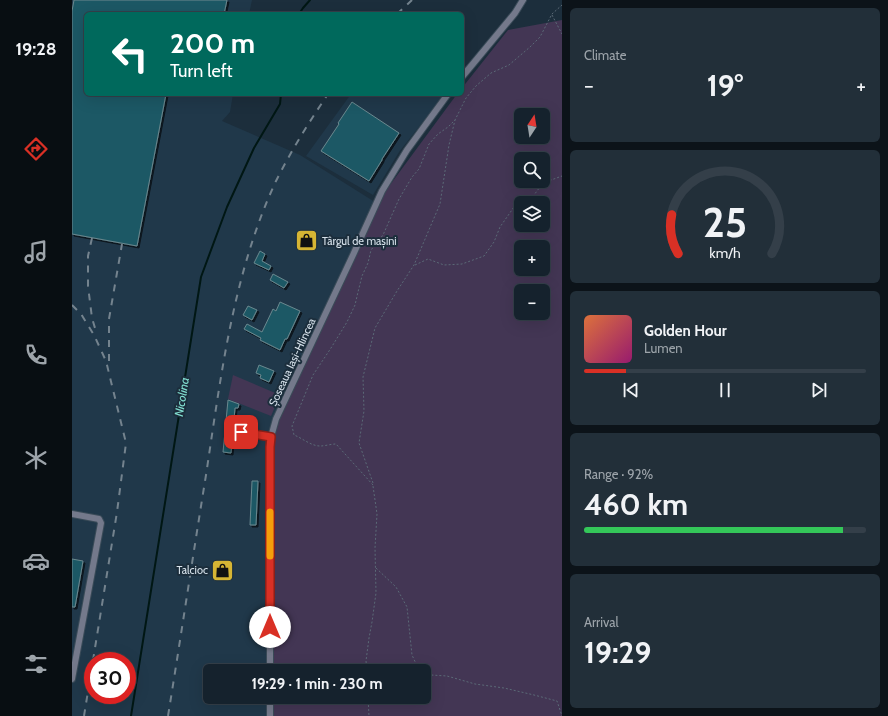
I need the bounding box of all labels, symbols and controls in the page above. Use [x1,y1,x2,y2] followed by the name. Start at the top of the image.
[170,26,255,60] text: 200 m
[104,28,156,80] icon: left
[15,38,57,60] text: 19:28
[584,47,626,63] text: Climate
[170,60,233,82] text: Turn left
[707,67,743,104] text: 19°
[584,72,594,99] text: −
[856,72,866,99] text: +
[514,108,550,144] north arrow
[514,108,550,320] map controls
[22,135,50,163] icon: directions
[514,152,550,188] button: search
[514,196,550,232] button: layers
[703,197,747,247] text: 25
[293,228,319,254] shop icon: Târgul de mașini
[322,234,397,249] place label: Târgul de mașini
[22,238,50,266] icon: music
[514,240,550,276] button: +
[709,244,741,262] text: km/h
[514,284,550,320] button: −
[265,315,320,409] street label: Șoseaua Iași-Hlincea
[644,322,727,340] text: Golden Hour
[644,340,683,356] text: Lumen
[22,341,50,369] icon: phone
[171,376,192,418] water label: Nicolina
[620,379,642,401] icon: previous
[714,379,736,401] icon: pause
[808,379,830,401] icon: next
[224,415,258,449] pin
[230,421,252,443] icon: arrive
[22,444,50,472] icon: climate
[584,466,653,482] text: Range · 92%
[584,486,688,523] text: 460 km
[22,547,50,575] icon: car
[210,557,236,583] shop icon: Talcioc
[177,563,208,577] place label: Talcioc
[249,606,291,648] position arrow
[584,614,619,630] text: Arrival
[584,634,651,671] text: 19:29
[22,650,50,678] icon: filters
[84,652,136,704] speed limit sign: 30
[252,675,382,693] text: 19:29 · 1 min · 230 m

